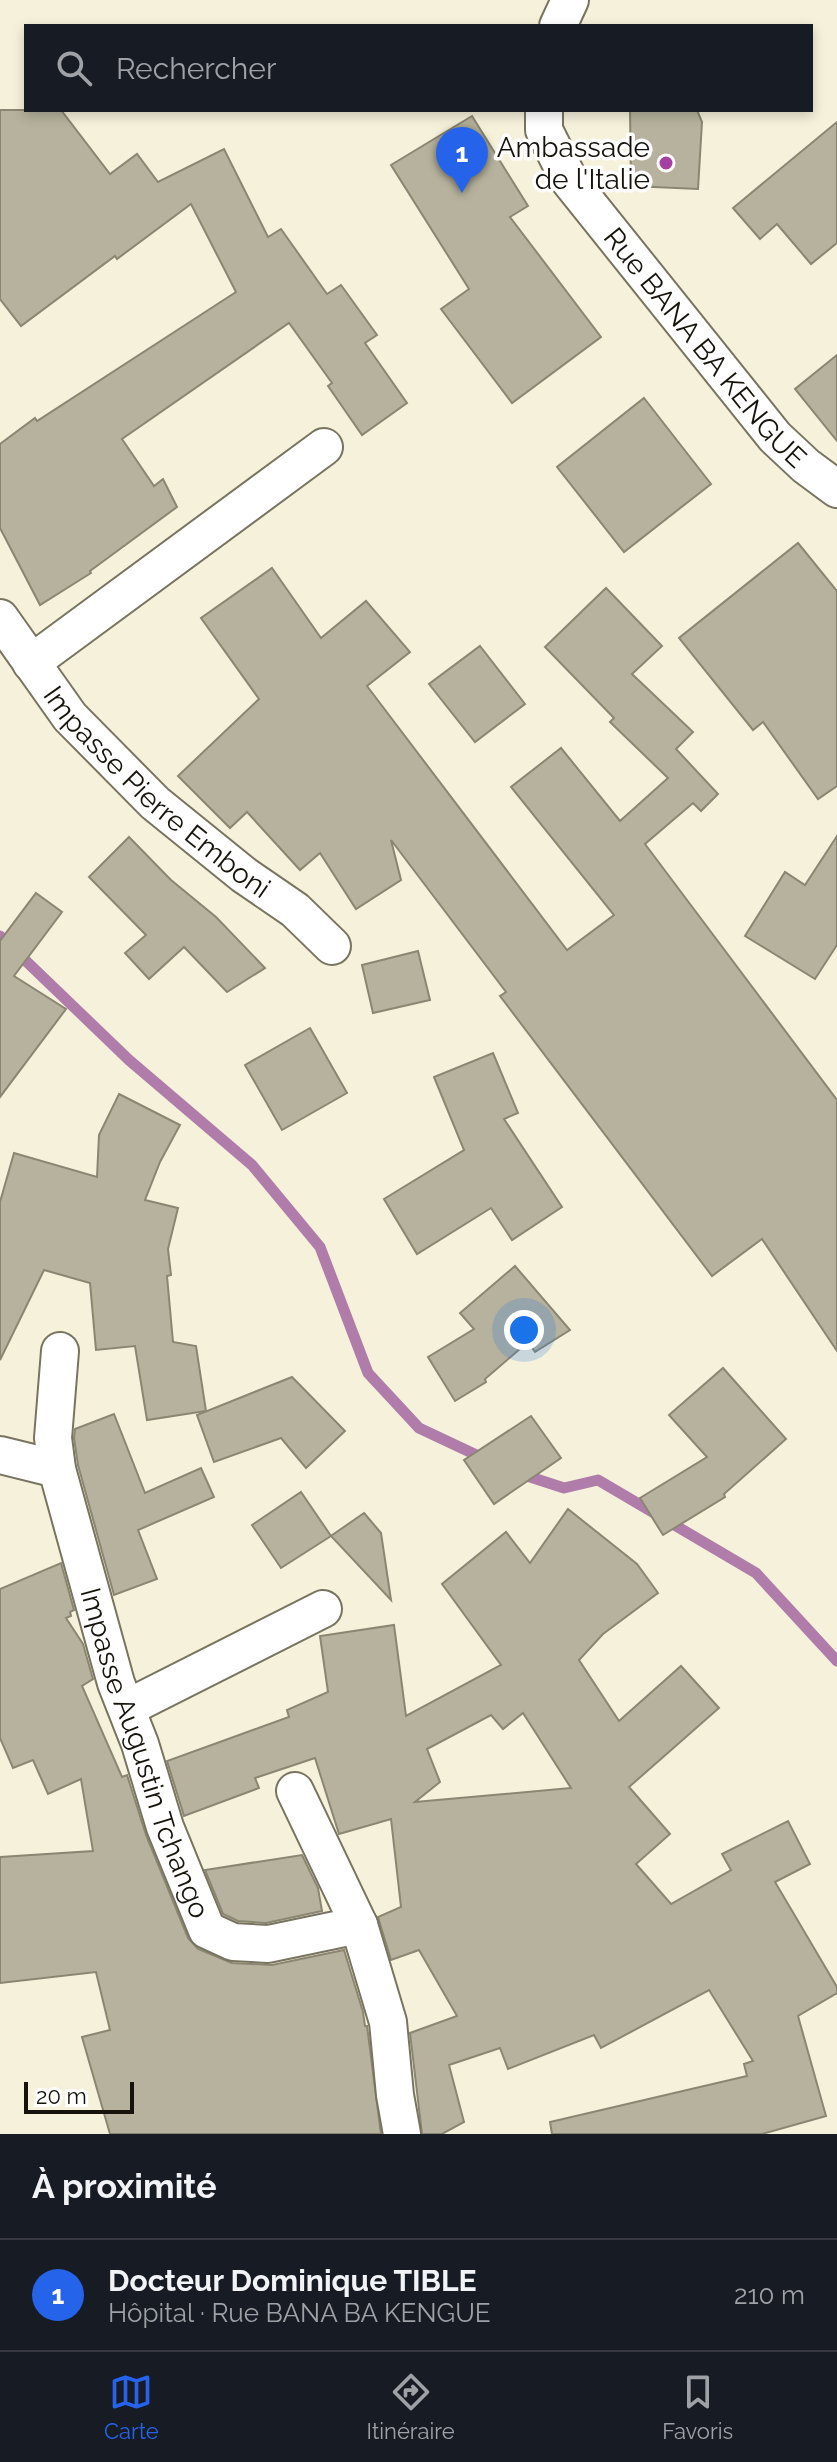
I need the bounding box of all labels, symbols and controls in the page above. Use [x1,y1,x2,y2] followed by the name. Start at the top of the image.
[24,24,813,112] search box
[52,46,96,90] icon: search
[116,51,276,86] text: Rechercher
[436,127,488,193] pin: 1
[497,131,650,196] place label: Ambassade de l'Italie
[657,154,675,172] marker: Ambassade de l'Italie
[597,221,813,475] street label: Rue BANA BA KENGUE
[36,680,276,905] street label: Impasse Pierre Emboni
[504,1310,544,1350] your location
[74,1584,216,1923] street label: Impasse Augustin Tchango
[24,2078,134,2114] scale bar
[36,2083,87,2109] text: 20 m
[32,2166,217,2206] text: À proximité
[108,2263,477,2298] text: Docteur Dominique TIBLE
[52,2280,64,2310] text: 1
[734,2280,805,2310] text: 210 m
[108,2298,491,2328] text: Hôpital · Rue BANA BA KENGUE
[104,2370,159,2444] tab: Carte
[367,2370,455,2444] tab: Itinéraire
[662,2370,733,2444] tab: Favoris

